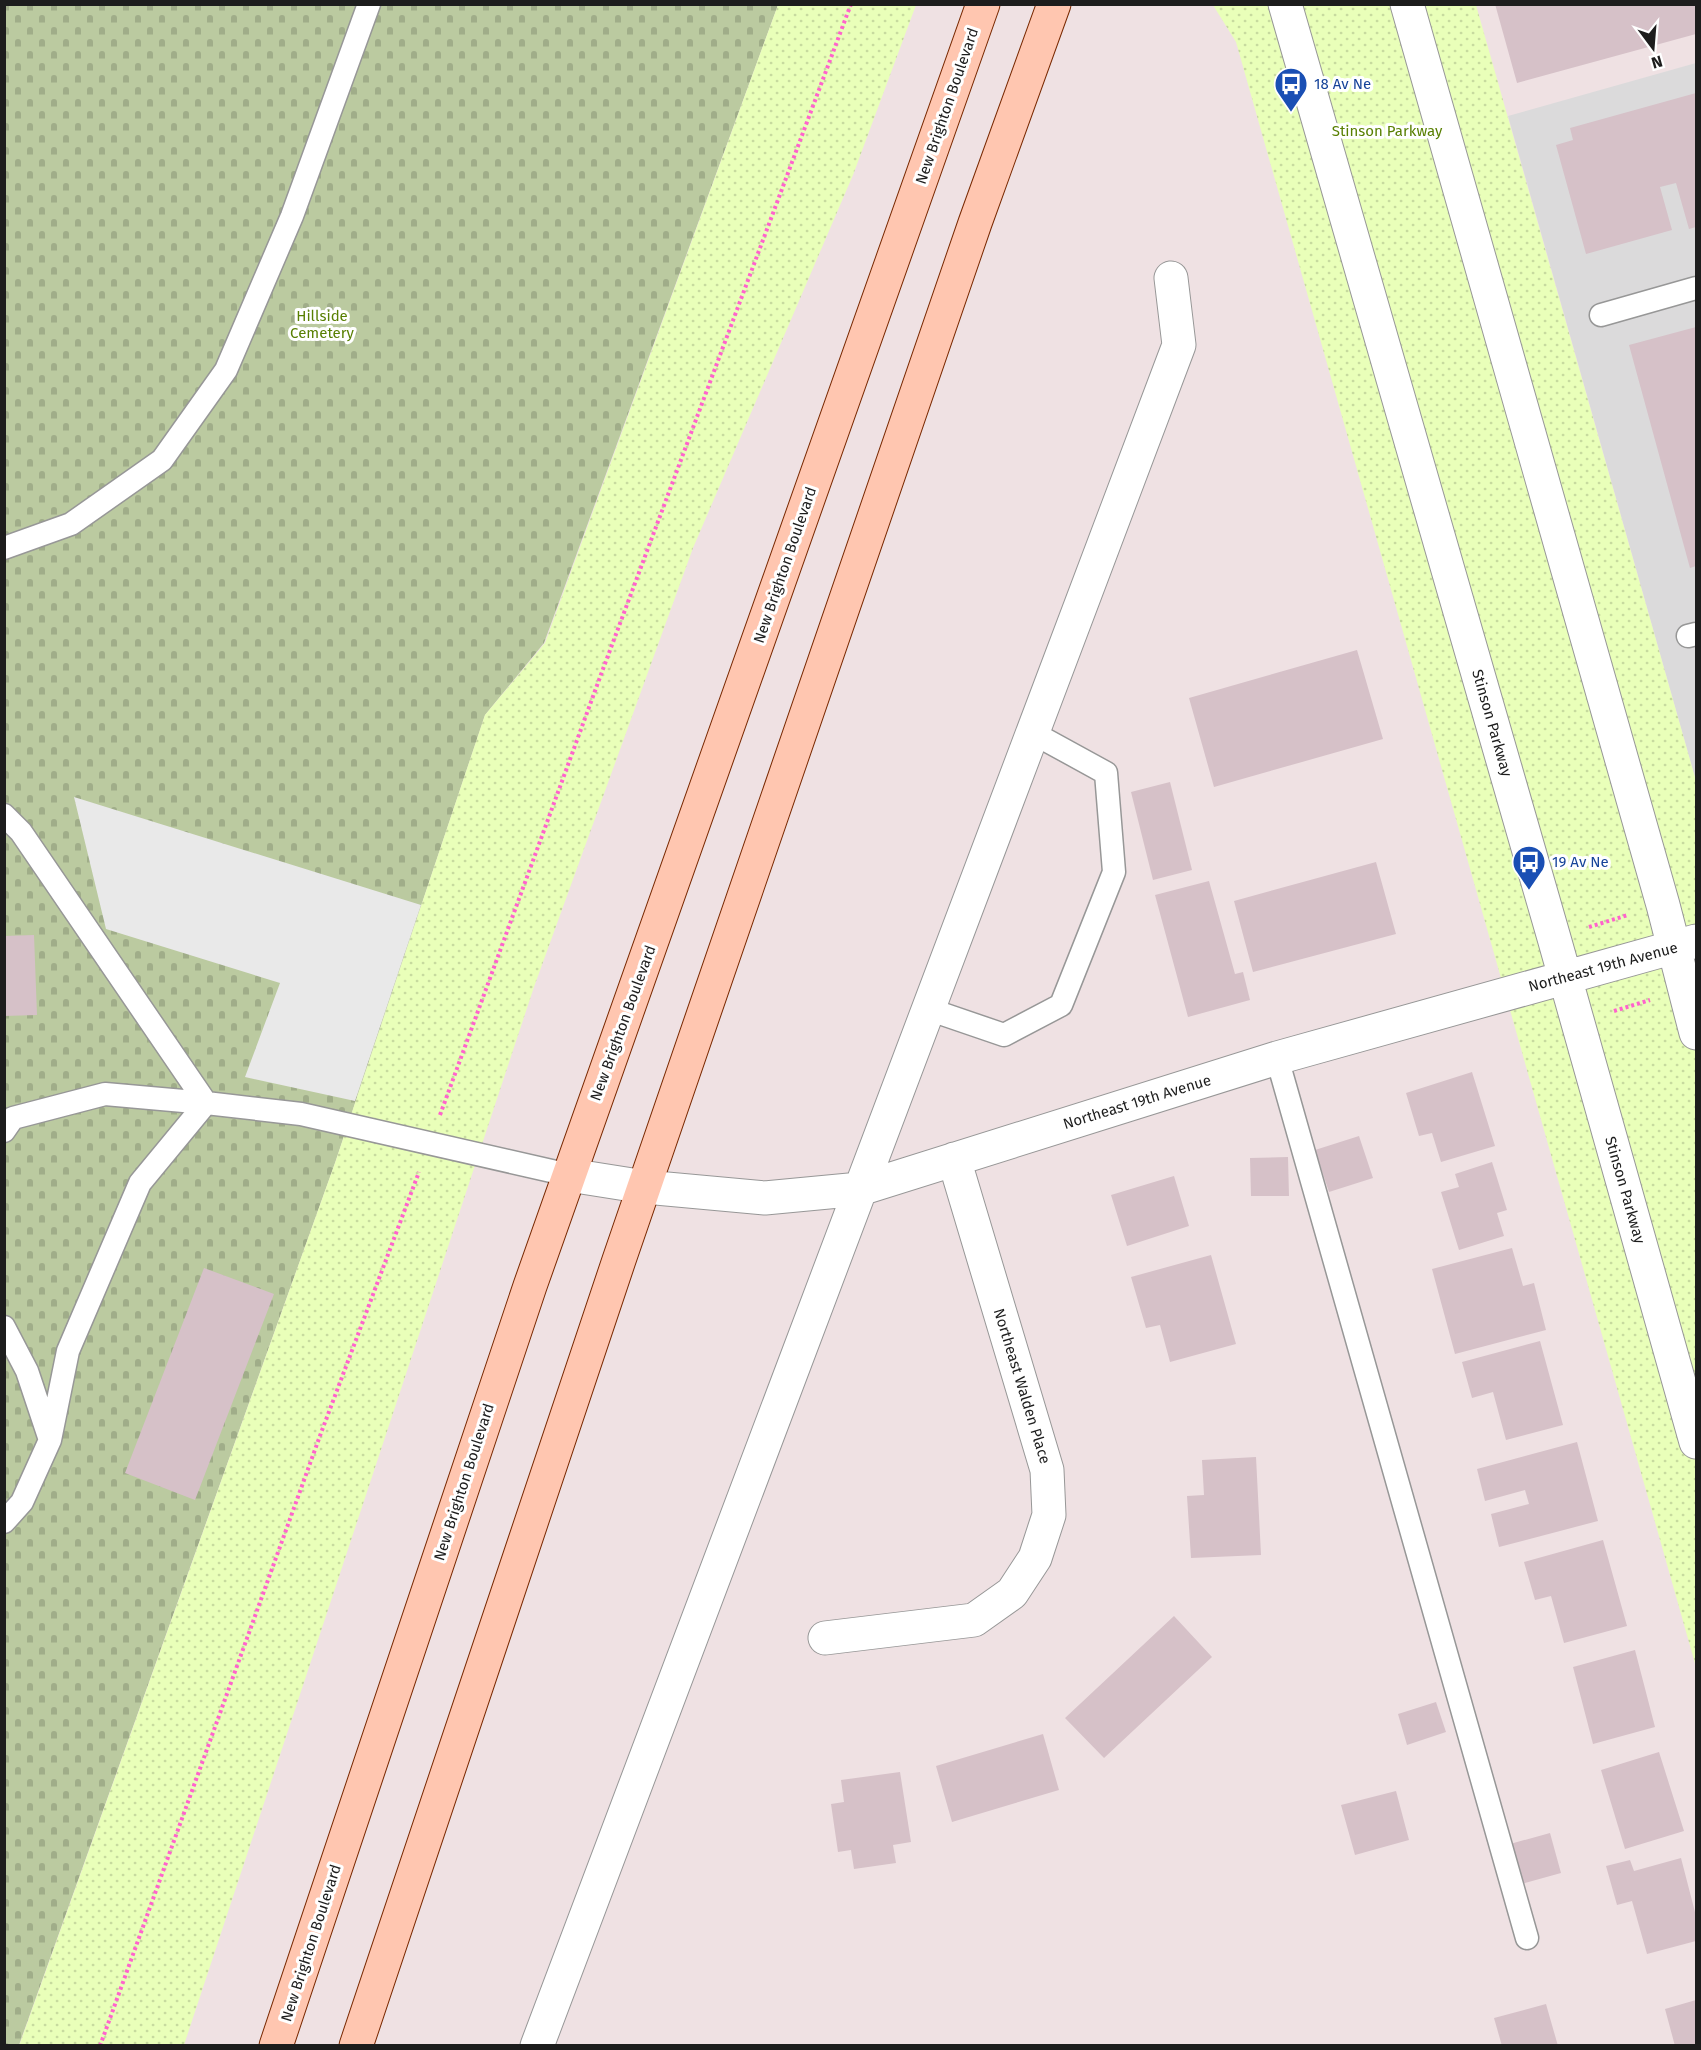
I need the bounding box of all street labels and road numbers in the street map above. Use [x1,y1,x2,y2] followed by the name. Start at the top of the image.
[912,25,982,187] street label: New Brighton Boulevard
[750,484,820,646] street label: New Brighton Boulevard
[1468,667,1516,779] street label: Stinson Parkway
[1526,938,1680,996] street label: Northeast 19th Avenue
[586,943,660,1103] street label: New Brighton Boulevard
[1061,1071,1213,1133] street label: Northeast 19th Avenue
[1601,1134,1649,1246] street label: Stinson Parkway
[990,1306,1054,1466] street label: Northeast Walden Place
[430,1401,498,1563] street label: New Brighton Boulevard
[277,1862,345,2024] street label: New Brighton Boulevard

